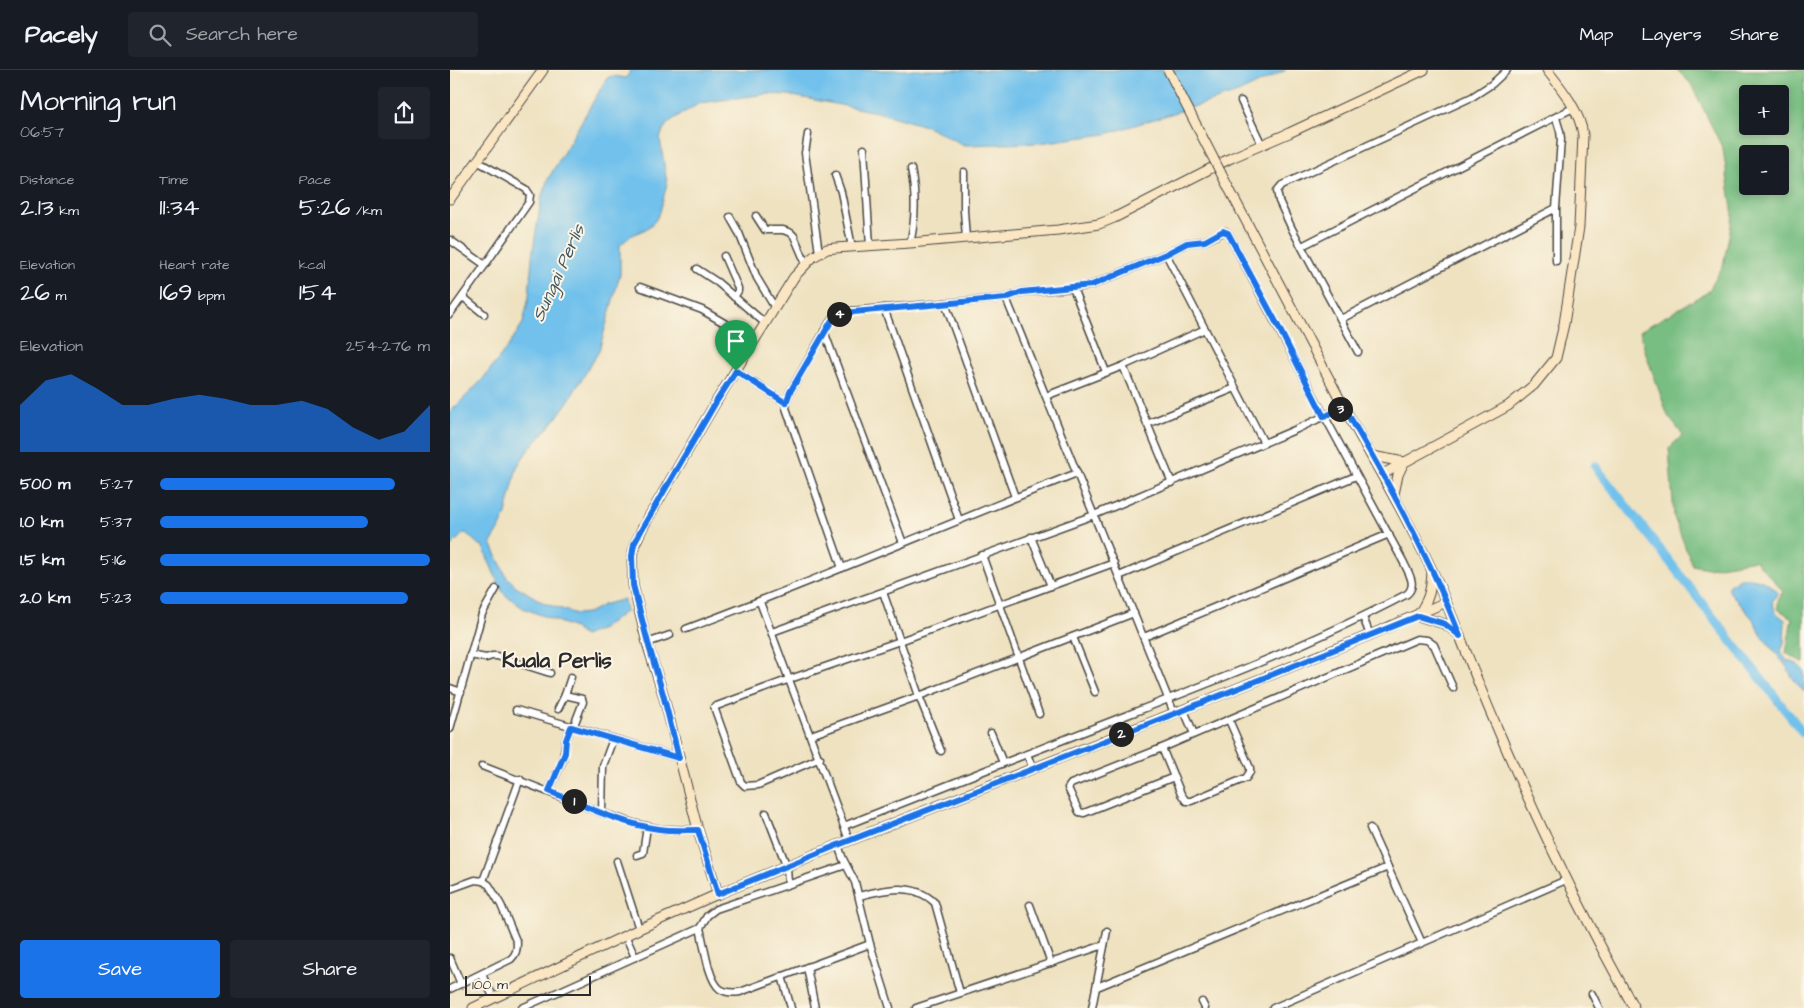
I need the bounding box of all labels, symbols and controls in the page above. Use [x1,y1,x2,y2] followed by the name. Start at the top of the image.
[128,12,478,57] search box
[25,18,98,52] text: Pacely
[146,21,174,49] icon: search
[186,21,298,48] text: Search here
[1579,22,1613,47] text: Map
[1641,22,1702,47] text: Layers
[1730,22,1779,47] text: Share
[20,82,176,121] text: Morning run
[1739,85,1789,195] map controls
[1739,85,1789,135] button: +
[378,87,430,139] button: share
[20,121,64,143] text: 06:57
[1739,145,1789,195] button: −
[20,170,74,190] text: Distance
[159,170,189,190] text: Time
[299,170,331,190] text: Pace
[20,190,54,225] text: 2.13
[159,190,200,225] text: 11:34
[299,190,351,225] text: 5:26
[54,201,79,221] text: km
[351,201,382,221] text: /km
[526,220,592,326] water label: Sungai Perlis
[20,255,75,275] text: Elevation
[159,255,230,275] text: Heart rate
[299,255,325,275] text: kcal
[20,275,50,310] text: 26
[159,275,192,310] text: 169
[299,275,337,310] text: 154
[50,286,67,306] text: m
[192,286,225,306] text: bpm
[826,302,852,326] pin: 4
[835,304,844,324] text: 4
[715,320,757,371] pin
[722,327,750,355] icon: arrive
[20,335,83,357] text: Elevation
[346,335,430,357] text: 254–276 m
[1328,396,1352,422] pin: 3
[1337,399,1344,419] text: 3
[20,473,70,495] text: 500 m
[100,473,133,495] text: 5:27
[20,511,63,533] text: 1.0 km
[100,511,132,533] text: 5:37
[20,549,64,571] text: 1.5 km
[100,549,126,571] text: 5:16
[20,587,70,609] text: 2.0 km
[100,587,131,609] text: 5:23
[502,646,612,675] district label: Kuala Perlis
[1108,722,1134,746] pin: 2
[1117,724,1126,744] text: 2
[562,788,586,814] pin: 1
[574,791,575,811] text: 1
[20,940,220,998] button: Save
[230,940,430,998] button: Share
[465,973,591,996] scale bar
[472,975,508,995] text: 100 m

